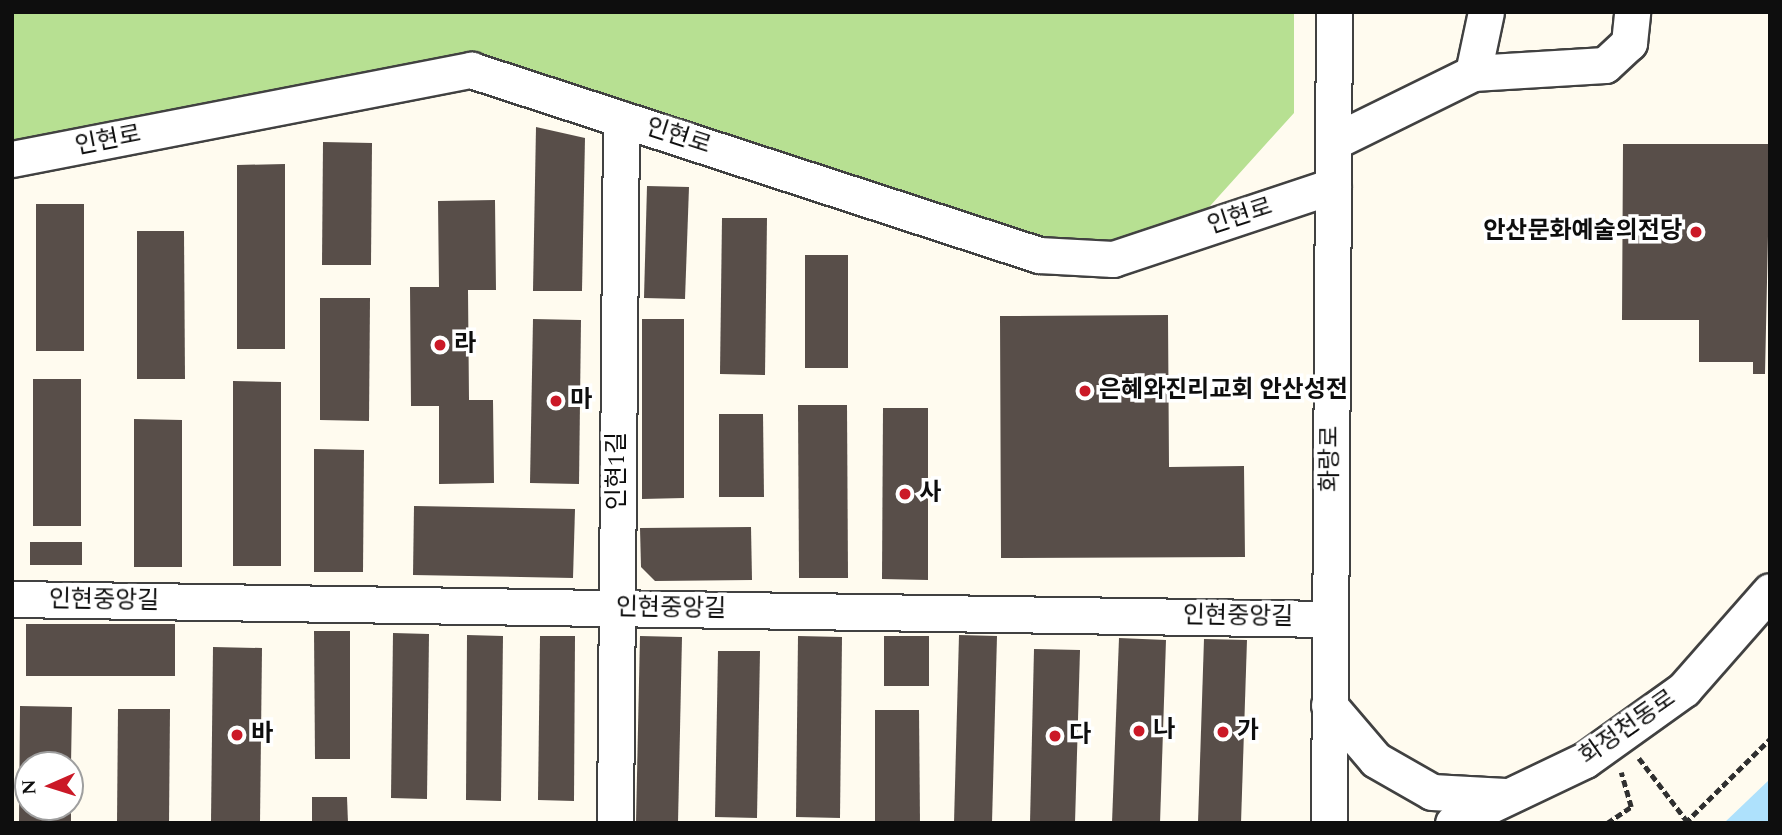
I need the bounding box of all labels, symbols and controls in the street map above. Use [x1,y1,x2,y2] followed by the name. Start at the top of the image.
[642,113,714,161] street label: 인현로
[73,121,143,161] street label: 인현로
[1204,193,1276,241] street label: 인현로
[1483,218,1682,246] place label: 안산문화예술의전당
[1688,224,1704,240] marker: 안산문화예술의전당
[454,331,476,359] place label: 라
[432,337,448,353] marker: 라
[1099,377,1348,405] place label: 은혜와진리교회 안산성전
[1077,383,1093,399] marker: 은혜와진리교회 안산성전
[570,387,592,415] place label: 마
[548,393,564,409] marker: 마
[1317,426,1345,492] street label: 화랑로
[604,432,632,510] street label: 인현1길
[919,480,941,508] place label: 사
[897,486,913,502] marker: 사
[49,586,159,616] street label: 인현중앙길
[616,594,726,624] street label: 인현중앙길
[1183,602,1293,632] street label: 인현중앙길
[1575,685,1681,771] street label: 화정천동로
[1153,717,1175,745] place label: 나
[1237,718,1259,746] place label: 가
[251,721,273,749] place label: 바
[1069,722,1091,750] place label: 다
[1131,723,1147,739] marker: 나
[1215,724,1231,740] marker: 가
[229,727,245,743] marker: 바
[1047,728,1063,744] marker: 다
[14,751,84,821] north arrow
[15,779,44,796] text: N

